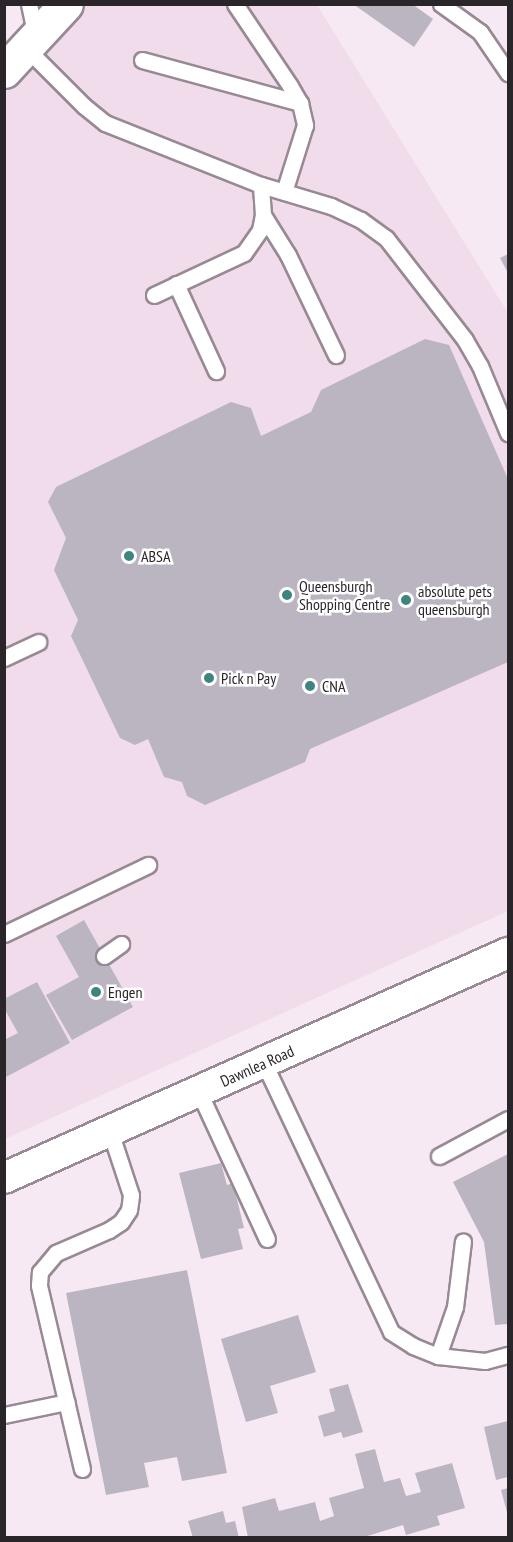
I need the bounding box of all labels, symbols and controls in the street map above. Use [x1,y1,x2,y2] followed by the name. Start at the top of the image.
[141,546,171,566] place label: ABSA
[122,549,136,563] marker: ABSA
[299,576,390,614] place label: Queensburgh Shopping Centre
[418,581,492,619] place label: absolute pets queensburgh
[280,588,294,602] marker: Queensburgh Shopping Centre
[399,593,413,607] marker: absolute pets queensburgh
[221,668,277,688] place label: Pick n Pay
[202,671,216,685] marker: Pick n Pay
[322,676,346,696] place label: CNA
[303,679,317,693] marker: CNA
[108,982,142,1002] place label: Engen
[89,985,103,999] marker: Engen
[217,1041,297,1091] street label: Dawnlea Road

